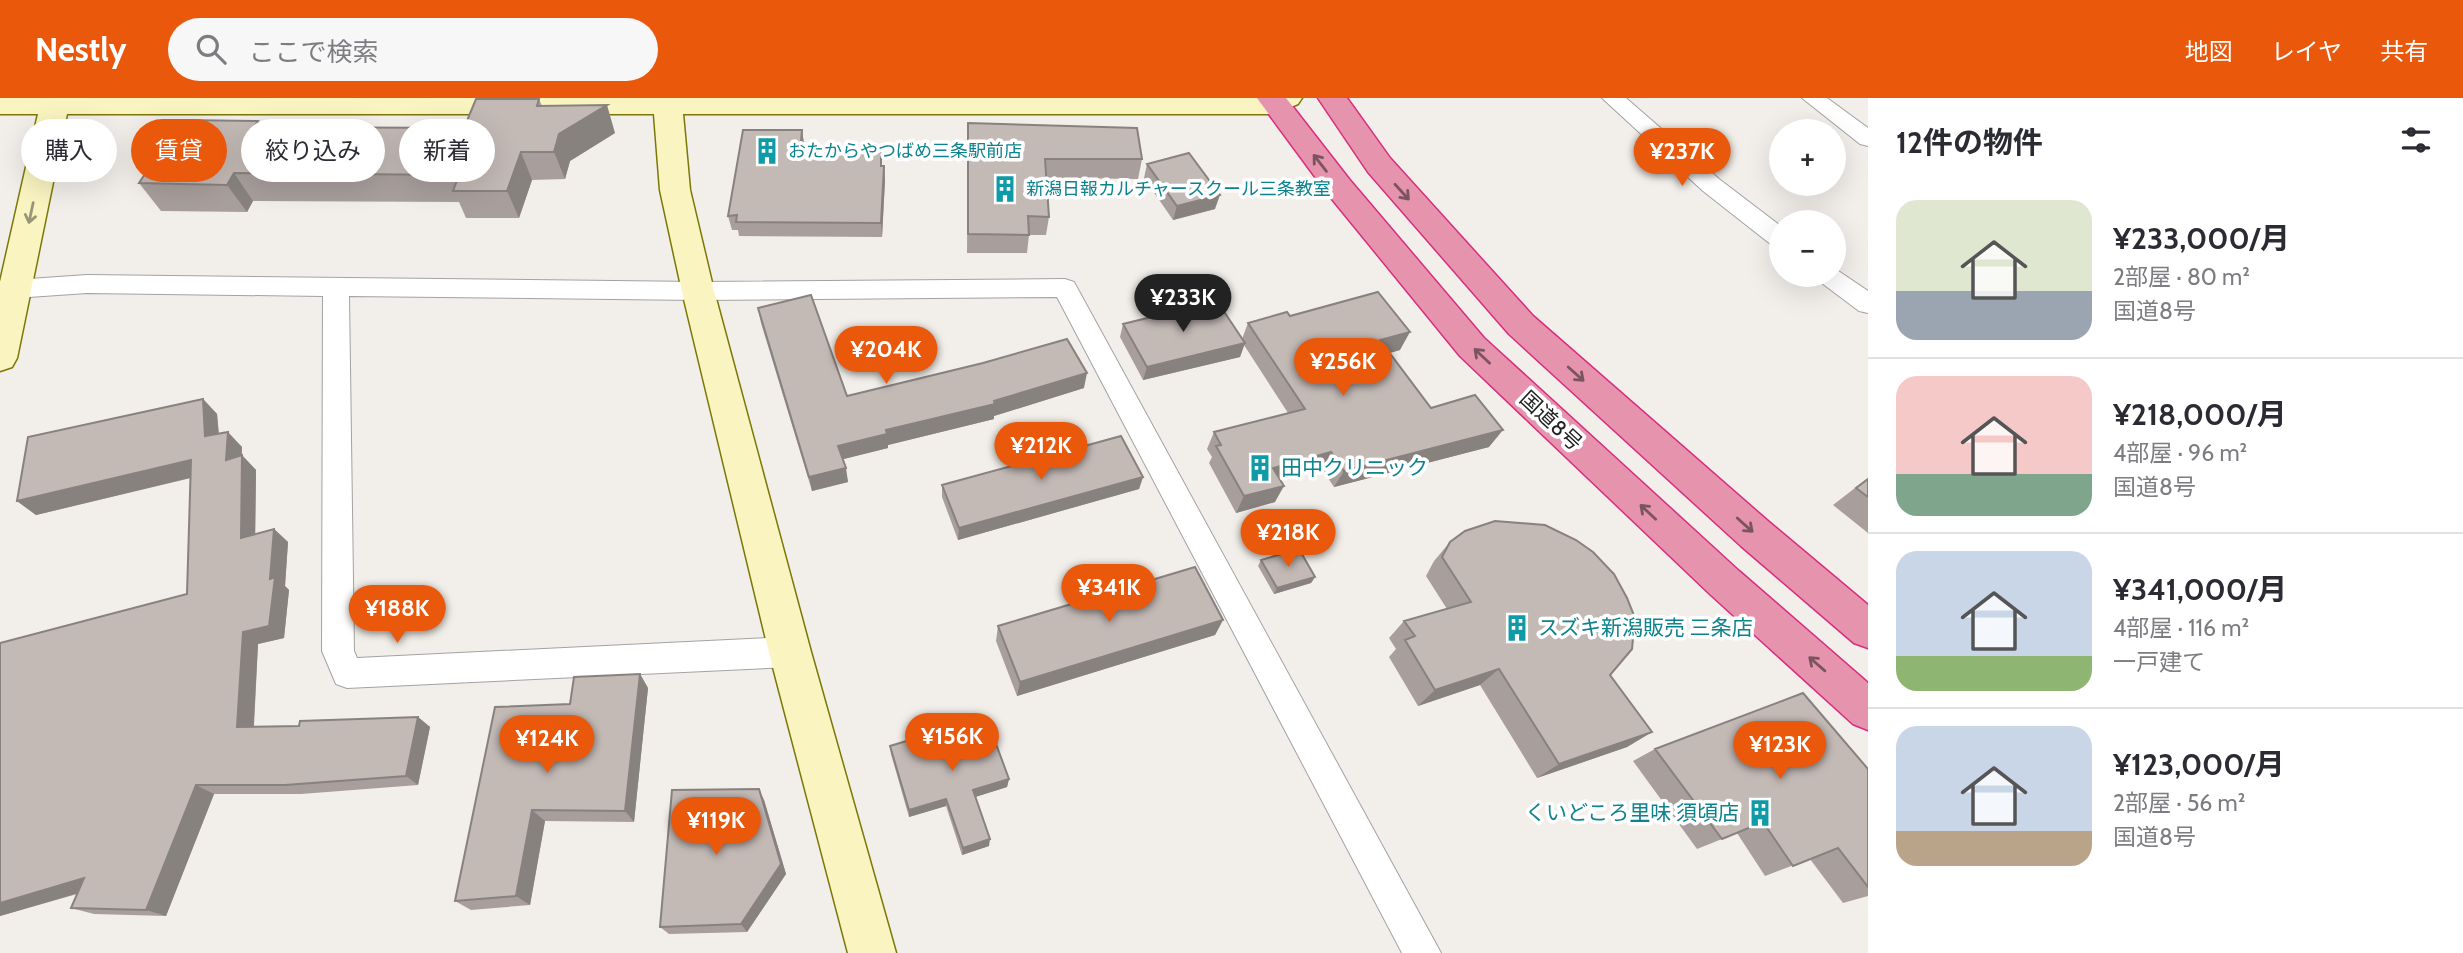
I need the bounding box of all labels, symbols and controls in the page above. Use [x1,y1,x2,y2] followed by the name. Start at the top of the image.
[168,18,658,81] search box
[35,29,126,69] text: Nestly
[192,30,230,68] icon: search
[248,36,378,68] text: ここで検索
[2185,37,2233,66] text: 地図
[2271,37,2342,66] text: レイヤ
[2380,37,2428,66] text: 共有
[21,119,117,182] chip: 購入
[131,119,227,182] chip: 賃貸
[241,119,385,182] chip: 絞り込み
[399,119,495,182] chip: 新着
[1769,119,1846,287] map controls
[1769,119,1846,196] button: +
[2397,121,2435,159] icon: filters
[1896,124,2043,161] text: 12件の物件
[1633,129,1731,188] pin: ¥237K
[752,136,782,166] building icon: おたからやつばめ三条駅前店
[1650,137,1714,165] text: ¥237K
[788,140,1022,162] place label: おたからやつばめ三条駅前店
[1313,155,1328,173] one-way arrow
[990,174,1020,204] building icon: 新潟日報カルチャースクール三条教室
[1026,178,1331,200] place label: 新潟日報カルチャースクール三条教室
[1394,182,1410,200] one-way arrow
[24,201,38,224] one-way arrow
[1769,210,1846,287] button: −
[2113,220,2290,257] text: ¥233,000/月
[1952,228,2036,312] icon: home
[2113,263,2250,291] text: 2部屋 · 80 m²
[1134,274,1232,334] pin: ¥233K
[1150,283,1216,311] text: ¥233K
[2113,297,2196,325] text: 国道8号
[837,327,935,386] pin: ¥204K
[850,335,922,363] text: ¥204K
[1294,338,1392,398] pin: ¥256K
[1310,347,1376,375] text: ¥256K
[1474,348,1491,365] one-way arrow
[1567,365,1584,382] one-way arrow
[1515,386,1588,456] street label: 国道8号
[2113,396,2287,433] text: ¥218,000/月
[1952,404,2036,488] icon: home
[992,422,1090,482] pin: ¥212K
[1010,431,1072,459] text: ¥212K
[2113,439,2247,467] text: 4部屋 · 96 m²
[1245,453,1275,483] building icon: 田中クリニック
[1281,455,1428,480] place label: 田中クリニック
[2113,473,2196,501] text: 国道8号
[1640,503,1657,520] one-way arrow
[1239,510,1337,569] pin: ¥218K
[1736,517,1754,533] one-way arrow
[1257,518,1319,546] text: ¥218K
[1060,564,1158,624] pin: ¥341K
[2113,571,2287,608] text: ¥341,000/月
[1077,573,1141,601] text: ¥341K
[1952,579,2036,663] icon: home
[348,586,446,645] pin: ¥188K
[365,594,429,622] text: ¥188K
[1502,613,1532,643] building icon: スズキ新潟販売 三条店
[2113,614,2249,642] text: 4部屋 · 116 m²
[1538,615,1753,640] place label: スズキ新潟販売 三条店
[2113,648,2205,676] text: 一戸建て
[1808,656,1826,672] one-way arrow
[903,714,1001,773] pin: ¥156K
[498,716,596,775] pin: ¥124K
[921,722,983,750] text: ¥156K
[1731,722,1829,781] pin: ¥123K
[515,724,579,752] text: ¥124K
[1749,730,1811,758] text: ¥123K
[2113,746,2285,783] text: ¥123,000/月
[1952,754,2036,838] icon: home
[2113,789,2245,817] text: 2部屋 · 56 m²
[667,798,765,857] pin: ¥119K
[1745,798,1775,828] building icon: くいどころ里味 須頃店
[1525,800,1739,825] place label: くいどころ里味 須頃店
[687,806,745,834] text: ¥119K
[2113,823,2196,851] text: 国道8号

